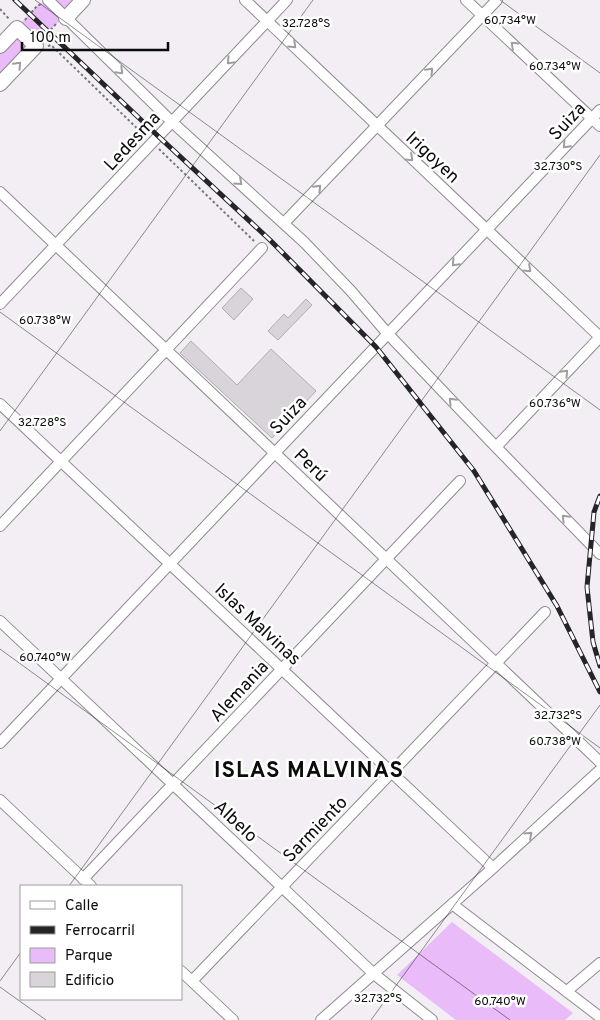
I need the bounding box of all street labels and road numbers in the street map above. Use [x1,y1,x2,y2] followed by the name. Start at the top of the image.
[545,98,592,146] street label: Suiza
[100,108,166,177] street label: Ledesma
[400,127,464,189] street label: Irigoyen
[266,392,313,440] street label: Suiza
[288,445,332,488] street label: Perú
[209,579,305,671] street label: Islas Malvinas
[206,656,274,728] street label: Alemania
[279,792,353,868] street label: Sarmiento
[208,796,262,848] street label: Albelo

